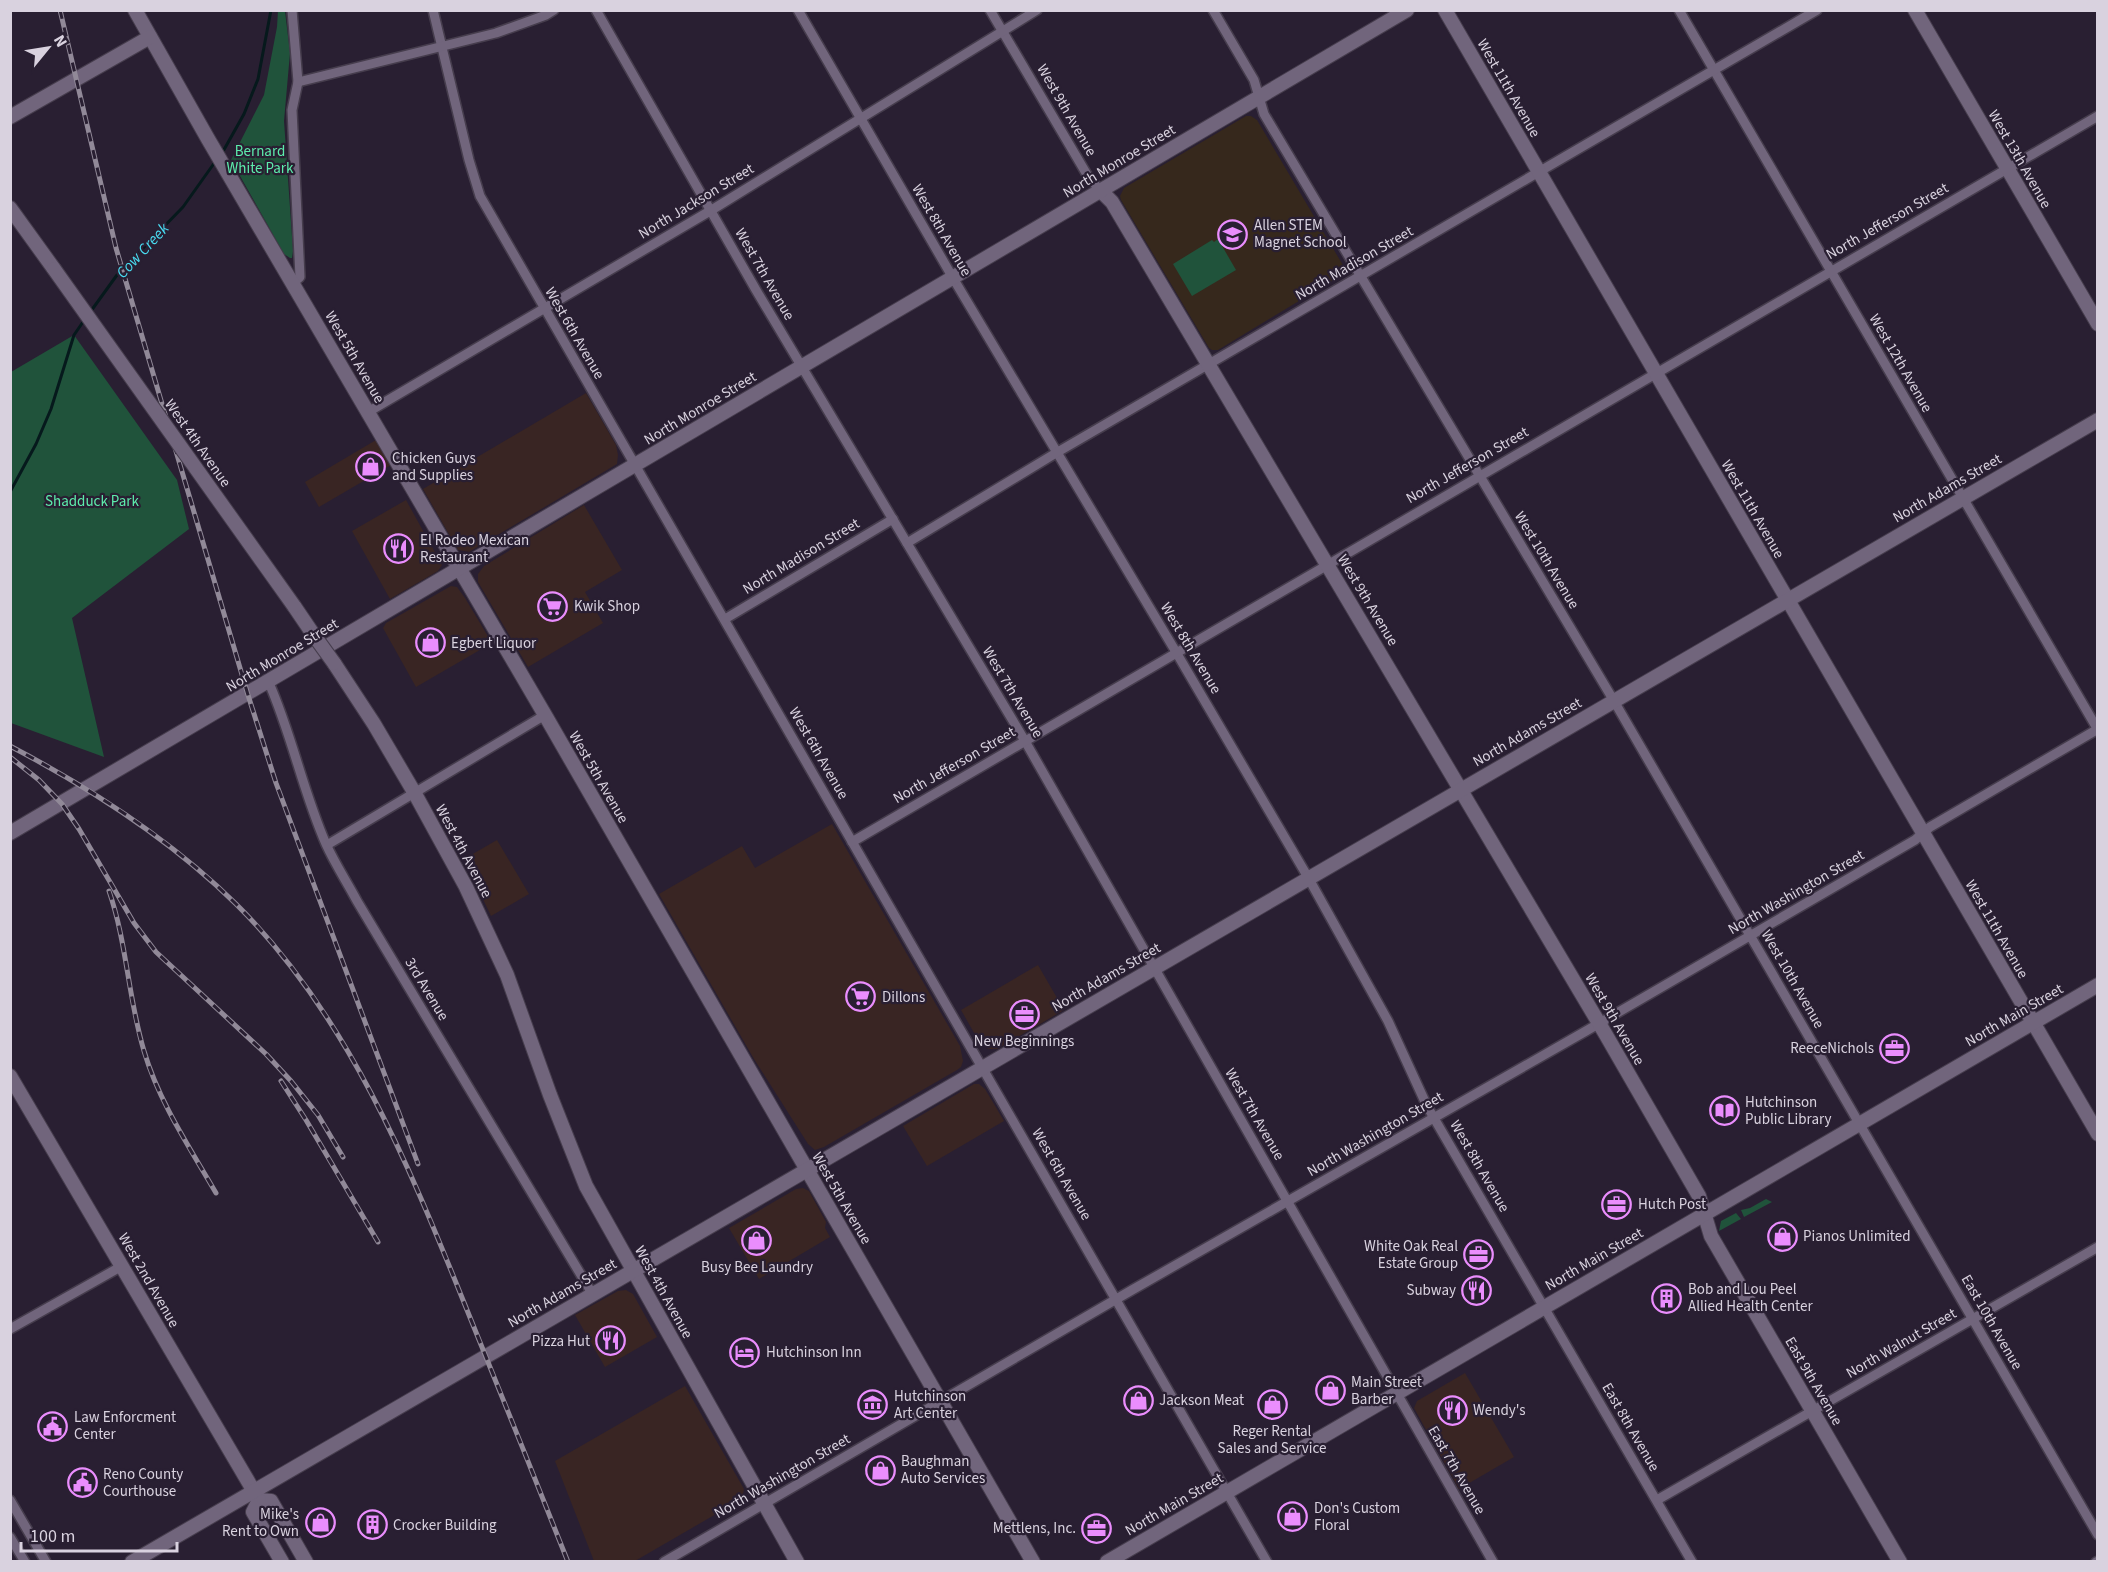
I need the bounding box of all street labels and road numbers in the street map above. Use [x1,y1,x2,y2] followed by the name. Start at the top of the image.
[1472,35,1545,141] street label: West 11th Avenue
[1032,60,1101,160] street label: West 9th Avenue
[1983,106,2056,212] street label: West 13th Avenue
[1059,120,1179,203] street label: North Monroe Street
[634,159,758,244] street label: North Jackson Street
[1822,178,1952,265] street label: North Jefferson Street
[907,180,976,280] street label: West 8th Avenue
[1291,221,1417,306] street label: North Madison Street
[730,224,799,324] street label: West 7th Avenue
[540,283,609,383] street label: West 6th Avenue
[320,307,389,407] street label: West 5th Avenue
[1864,310,1937,416] street label: West 12th Avenue
[640,367,760,450] street label: North Monroe Street
[159,395,236,492] street label: West 4th Avenue
[1402,422,1532,509] street label: North Jefferson Street
[1889,449,2006,528] street label: North Adams Street
[1716,456,1789,562] street label: West 11th Avenue
[1509,507,1584,613] street label: West 10th Avenue
[739,513,864,600] street label: North Madison Street
[1332,551,1403,650] street label: West 9th Avenue
[1155,599,1226,698] street label: West 8th Avenue
[222,614,342,697] street label: North Monroe Street
[977,643,1048,742] street label: West 7th Avenue
[1469,693,1586,772] street label: North Adams Street
[784,703,853,803] street label: West 6th Avenue
[889,722,1019,809] street label: North Jefferson Street
[564,727,633,827] street label: West 5th Avenue
[430,801,497,902] street label: West 4th Avenue
[1724,845,1868,940] street label: North Washington Street
[1960,876,2033,982] street label: West 11th Avenue
[1756,926,1829,1032] street label: West 10th Avenue
[1048,938,1165,1017] street label: North Adams Street
[400,954,454,1025] street label: 3rd Avenue
[1580,969,1649,1069] street label: West 9th Avenue
[1961,979,2067,1052] street label: North Main Street
[1220,1064,1289,1164] street label: West 7th Avenue
[1303,1087,1447,1182] street label: North Washington Street
[1445,1116,1514,1216] street label: West 8th Avenue
[1027,1124,1096,1224] street label: West 6th Avenue
[807,1148,876,1248] street label: West 5th Avenue
[1541,1223,1647,1296] street label: North Main Street
[113,1229,184,1332] street label: West 2nd Avenue
[629,1242,698,1342] street label: West 4th Avenue
[504,1254,621,1333] street label: North Adams Street
[1956,1271,2027,1374] street label: East 10th Avenue
[1842,1303,1960,1384] street label: North Walnut Street
[1780,1333,1848,1430] street label: East 9th Avenue
[1597,1379,1665,1476] street label: East 8th Avenue
[1423,1422,1491,1519] street label: East 7th Avenue
[710,1429,854,1524] street label: North Washington Street
[1121,1468,1227,1541] street label: North Main Street

